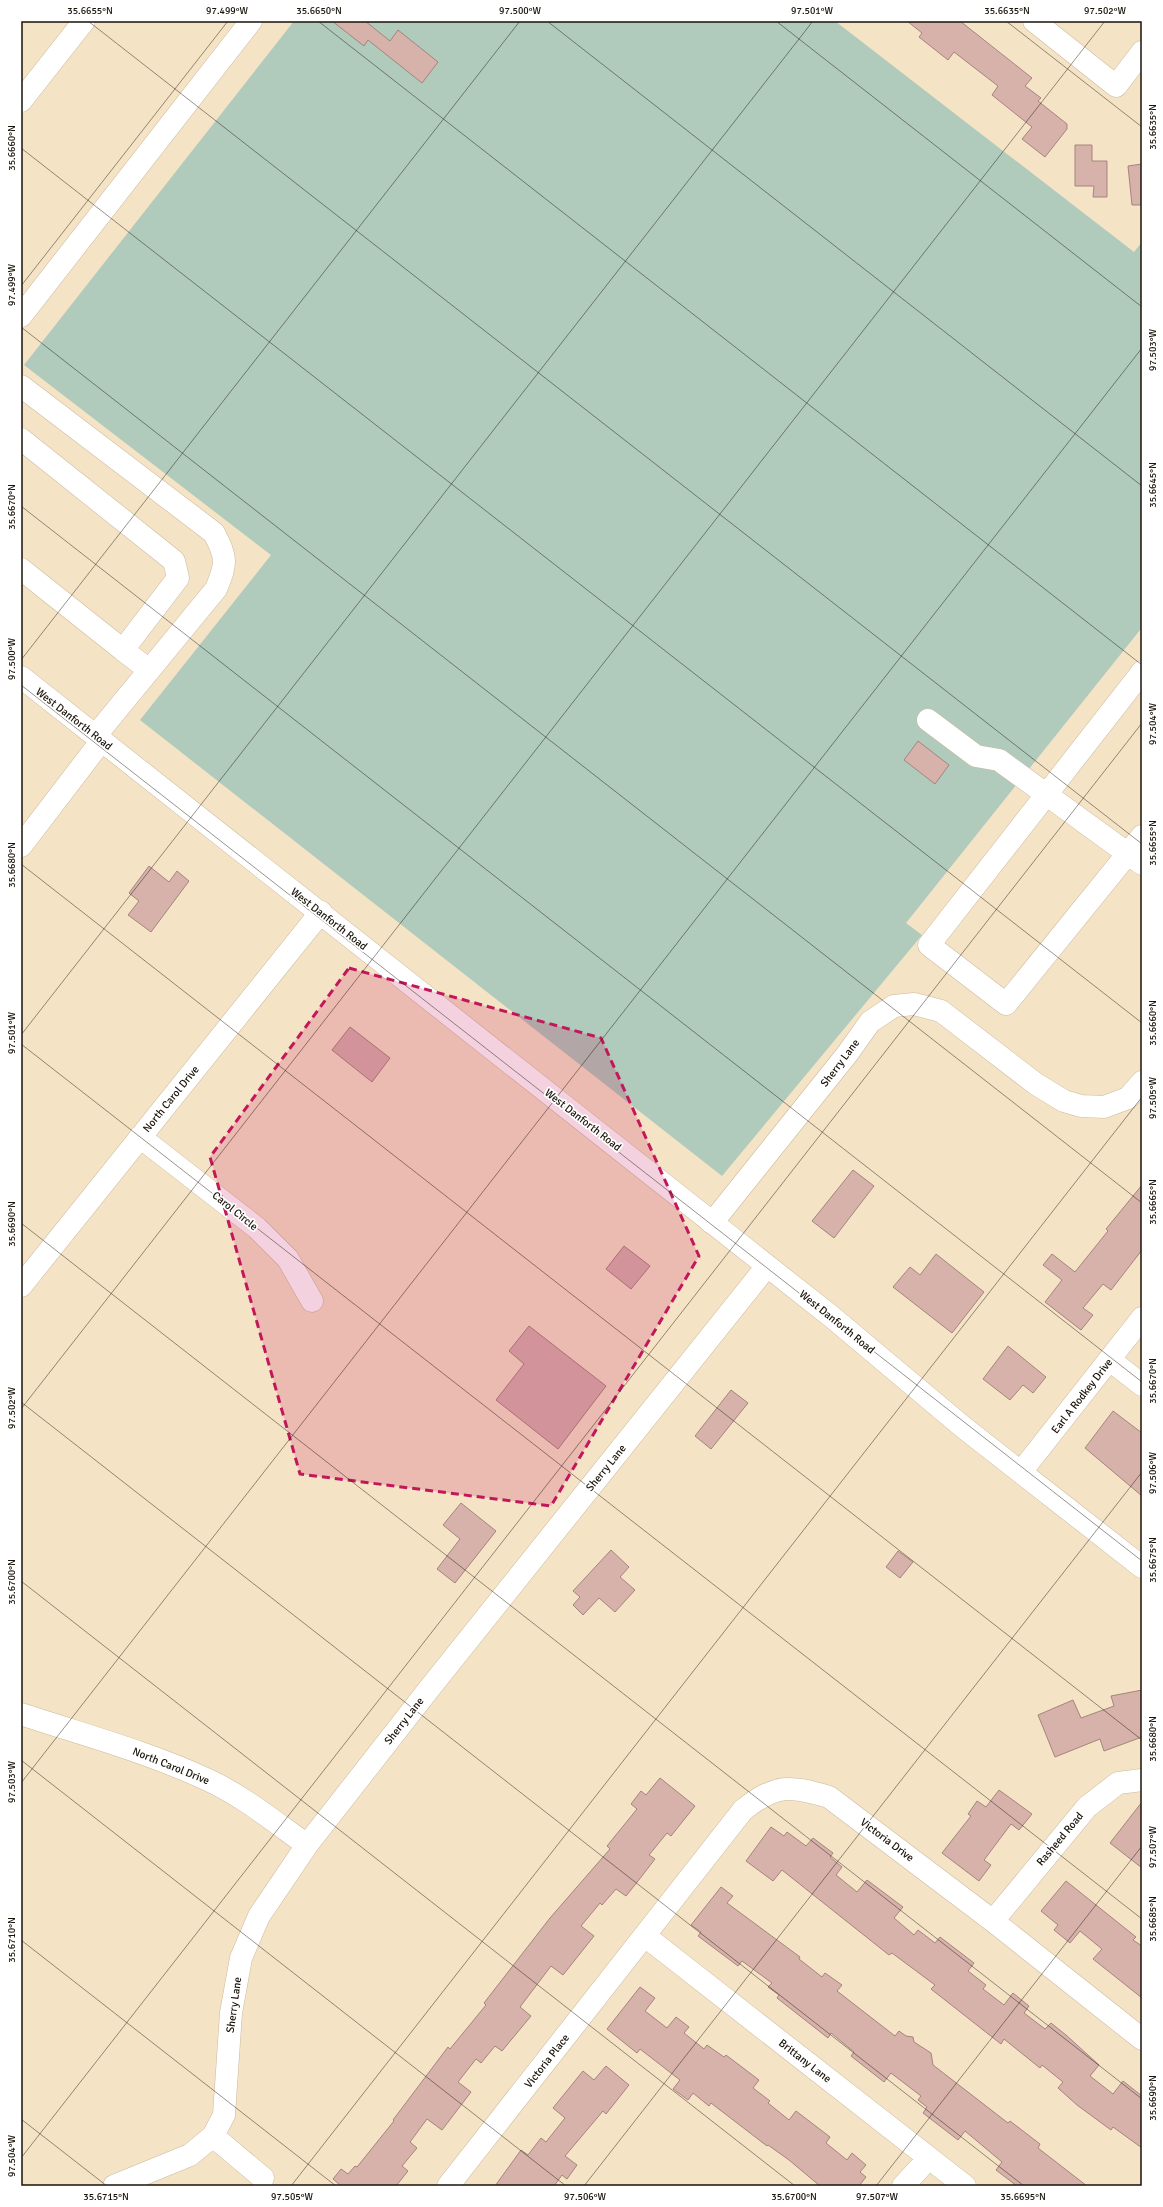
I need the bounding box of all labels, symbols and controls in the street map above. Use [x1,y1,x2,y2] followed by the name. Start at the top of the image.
[67,5,113,17] text: 35.6655°N
[206,5,248,17] text: 97.499°W
[296,5,342,17] text: 35.6650°N
[499,5,541,17] text: 97.500°W
[791,5,833,17] text: 97.501°W
[984,5,1030,17] text: 35.6635°N
[1084,5,1126,17] text: 97.502°W
[1147,104,1159,150] text: 35.6635°N
[6,125,18,171] text: 35.6660°N
[6,264,18,306] text: 97.499°W
[1147,329,1159,371] text: 97.503°W
[1147,462,1159,508] text: 35.6645°N
[6,484,18,530] text: 35.6670°N
[6,638,18,680] text: 97.500°W
[33,685,115,753] street label: West Danforth Road
[1147,703,1159,745] text: 97.504°W
[1147,820,1159,866] text: 35.6655°N
[6,842,18,888] text: 35.6680°N
[288,885,370,953] street label: West Danforth Road
[1147,1000,1159,1046] text: 35.6660°N
[6,1012,18,1054] text: 97.501°W
[818,1037,862,1089] street label: Sherry Lane
[140,1063,202,1135] street label: North Carol Drive
[1147,1077,1159,1119] text: 97.505°W
[542,1086,624,1154] street label: West Danforth Road
[1147,1179,1159,1225] text: 35.6665°N
[210,1189,260,1233] street label: Carol Circle
[6,1201,18,1247] text: 35.6690°N
[797,1288,878,1357] street label: West Danforth Road
[1049,1356,1115,1436] street label: Earl A Rodkey Drive
[1147,1358,1159,1404] text: 35.6670°N
[6,1387,18,1429] text: 97.502°W
[583,1442,629,1494] street label: Sherry Lane
[1147,1452,1159,1494] text: 97.506°W
[1147,1537,1159,1583] text: 35.6675°N
[6,1559,18,1605] text: 35.6700°N
[382,1695,426,1747] street label: Sherry Lane
[1147,1716,1159,1762] text: 35.6680°N
[131,1745,211,1787] street label: North Carol Drive
[6,1761,18,1803] text: 97.503°W
[1034,1810,1086,1868] street label: Rasheed Road
[858,1816,916,1864] street label: Victoria Drive
[1147,1826,1159,1868] text: 97.507°W
[1147,1896,1159,1942] text: 35.6685°N
[6,1917,18,1963] text: 35.6710°N
[224,1976,244,2034] street label: Sherry Lane
[522,2031,572,2091] street label: Victoria Place
[776,2036,834,2086] street label: Brittany Lane
[1147,2075,1159,2121] text: 35.6690°N
[6,2135,18,2177] text: 97.504°W
[83,2191,129,2203] text: 35.6715°N
[271,2191,313,2203] text: 97.505°W
[564,2191,606,2203] text: 97.506°W
[771,2191,817,2203] text: 35.6700°N
[856,2191,898,2203] text: 97.507°W
[1000,2191,1046,2203] text: 35.6695°N

